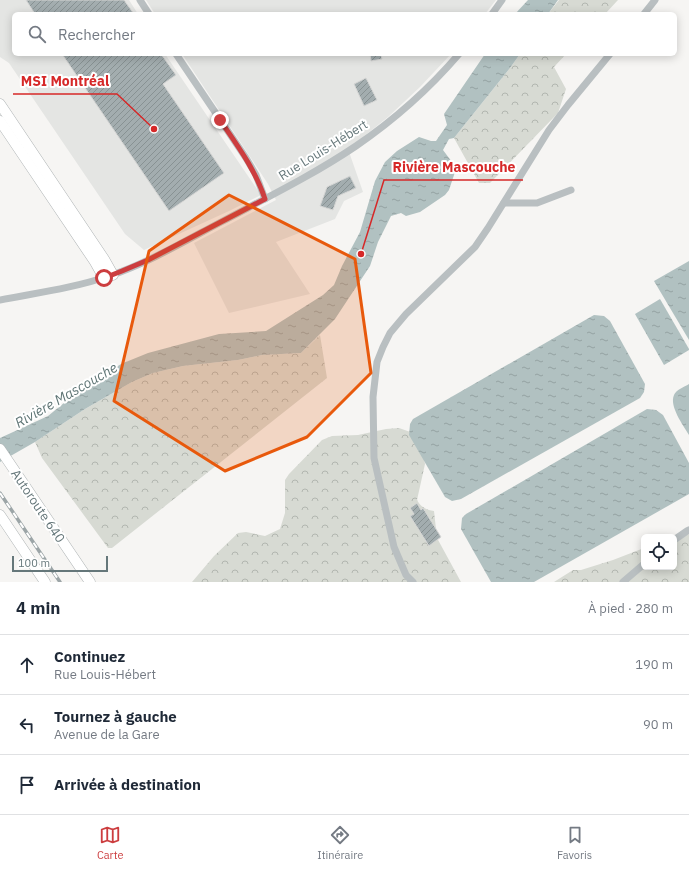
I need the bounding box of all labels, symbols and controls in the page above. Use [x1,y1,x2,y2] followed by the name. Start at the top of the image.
[12,12,677,56] search box
[26,23,48,45] icon: search
[58,25,135,44] text: Rechercher
[13,68,117,94] callout: MSI Montréal
[21,72,109,90] text: MSI Montréal
[211,111,229,129] route end
[275,116,371,184] street label: Rue Louis-Hébert
[384,154,523,180] callout: Rivière Mascouche
[393,158,516,176] text: Rivière Mascouche
[95,269,113,287] route start
[11,358,121,432] water label: Rivière Mascouche
[7,466,69,546] street label: Autoroute 640
[641,534,677,570] map controls
[641,534,677,570] button: locate
[12,554,108,573] scale bar
[18,556,50,570] text: 100 m
[16,597,60,619] text: 4 min
[588,600,673,617] text: À pied · 280 m
[54,647,125,666] text: Continuez
[16,654,38,676] icon: ahead
[635,656,673,673] text: 190 m
[54,666,156,683] text: Rue Louis-Hébert
[54,707,177,726] text: Tournez à gauche
[16,714,38,736] icon: left
[643,716,673,733] text: 90 m
[54,726,160,743] text: Avenue de la Gare
[16,774,38,796] icon: arrive
[54,775,201,794] text: Arrivée à destination
[97,824,124,862] tab: Carte
[317,824,363,862] tab: Itinéraire
[557,824,592,862] tab: Favoris

